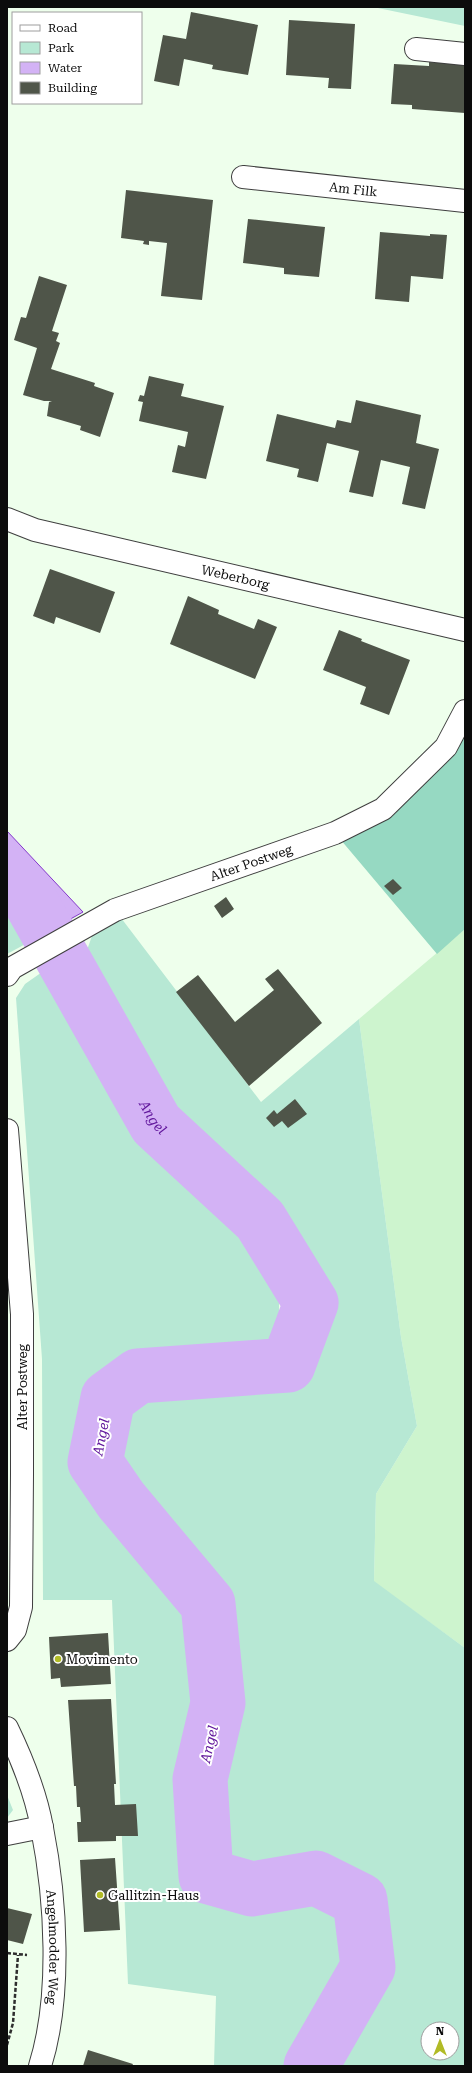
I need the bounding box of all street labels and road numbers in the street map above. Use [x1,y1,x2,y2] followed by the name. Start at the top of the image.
[328,179,378,199] street label: Am Filk
[200,561,272,592] street label: Weberborg
[208,841,295,884] street label: Alter Postweg
[15,1343,30,1430] street label: Alter Postweg
[44,1889,62,2006] street label: Angelmodder Weg

